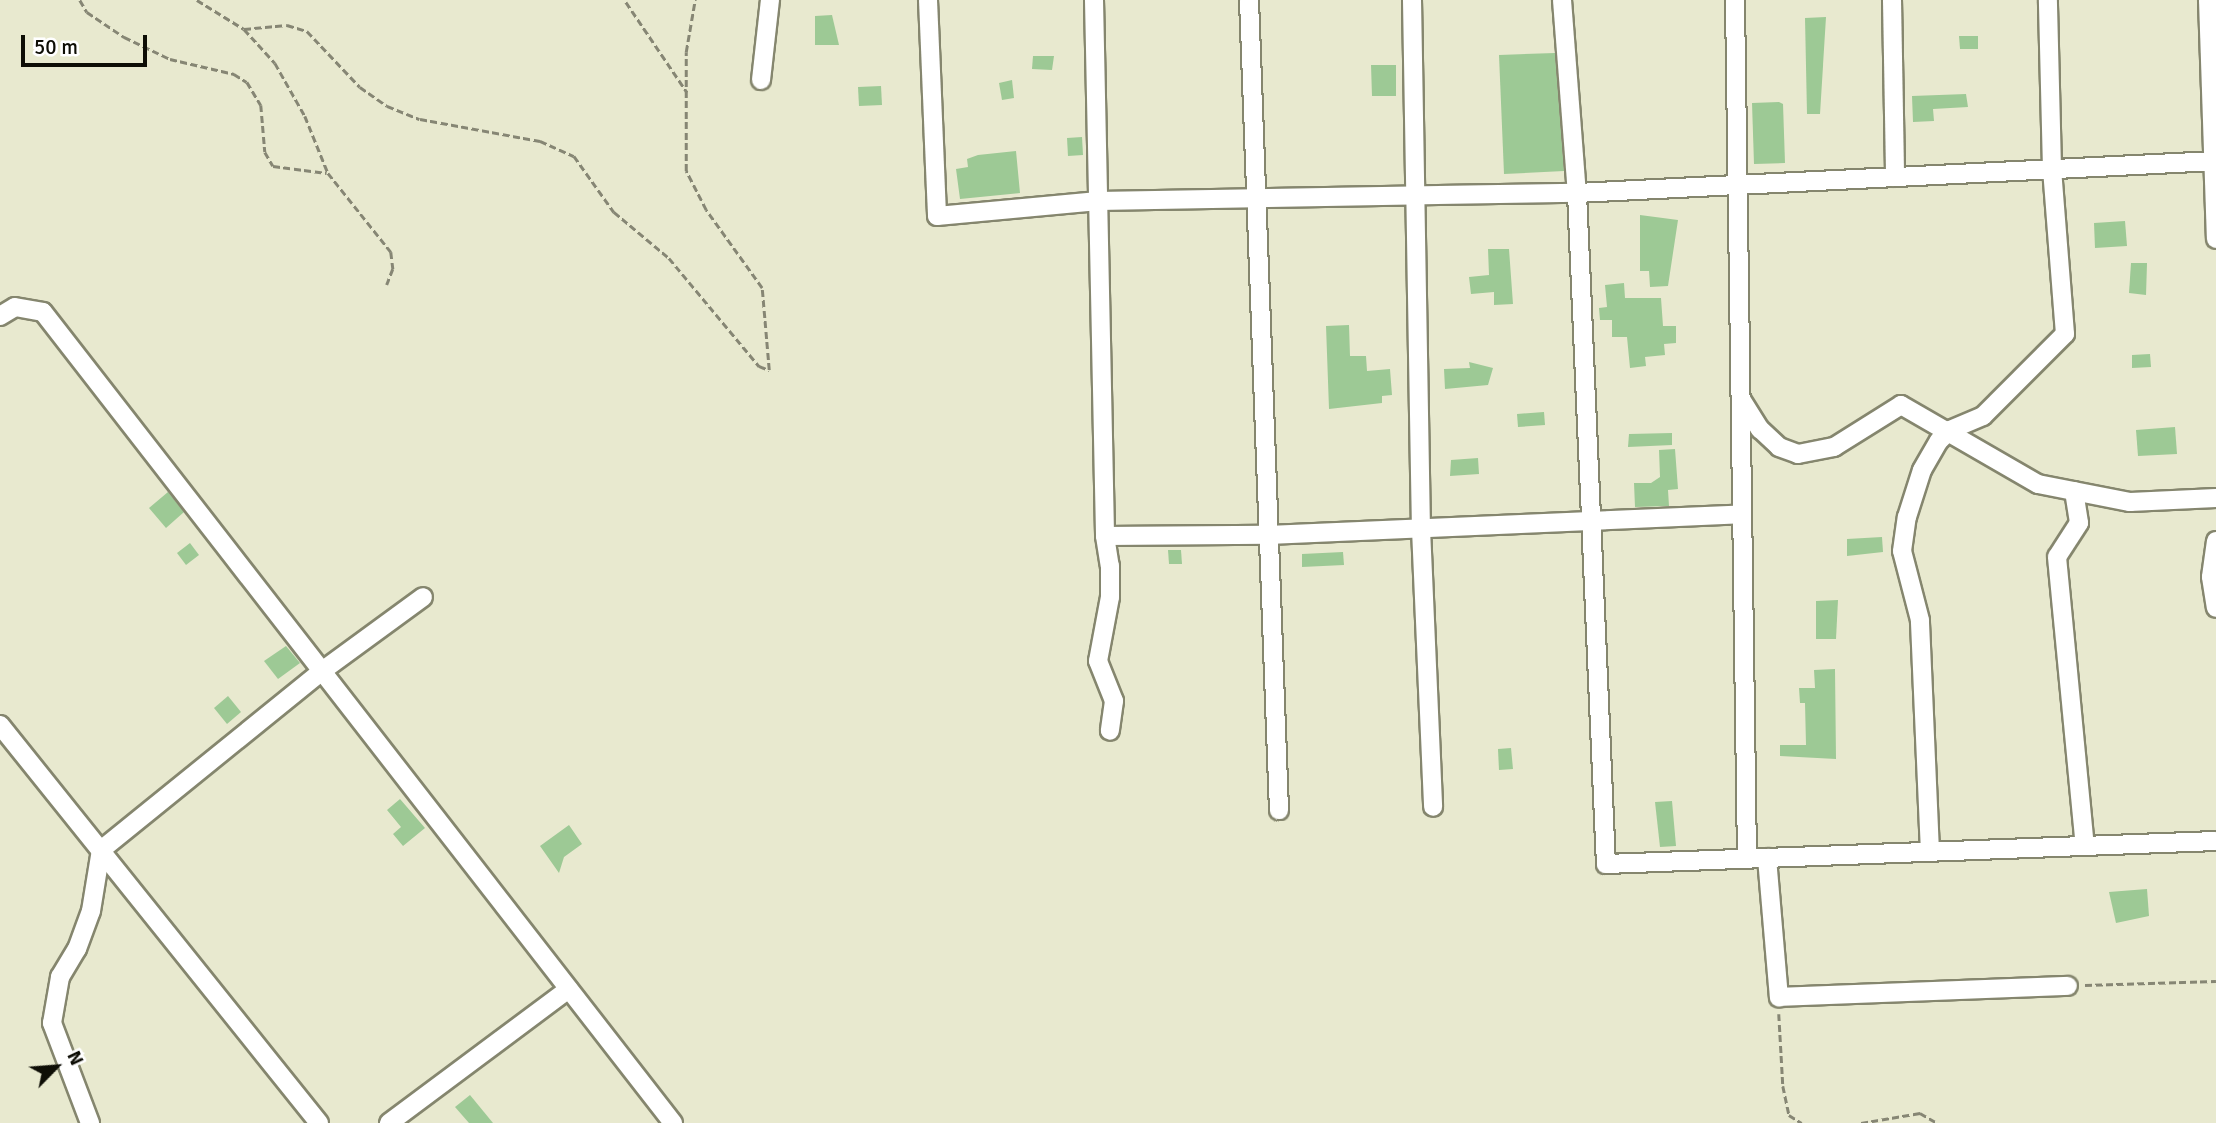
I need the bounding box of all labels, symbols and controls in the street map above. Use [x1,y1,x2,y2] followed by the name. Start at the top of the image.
[24,21,150,65] scale bar
[34,34,78,60] text: 50 m
[21,1032,91,1102] north arrow
[61,1047,89,1069] text: N

